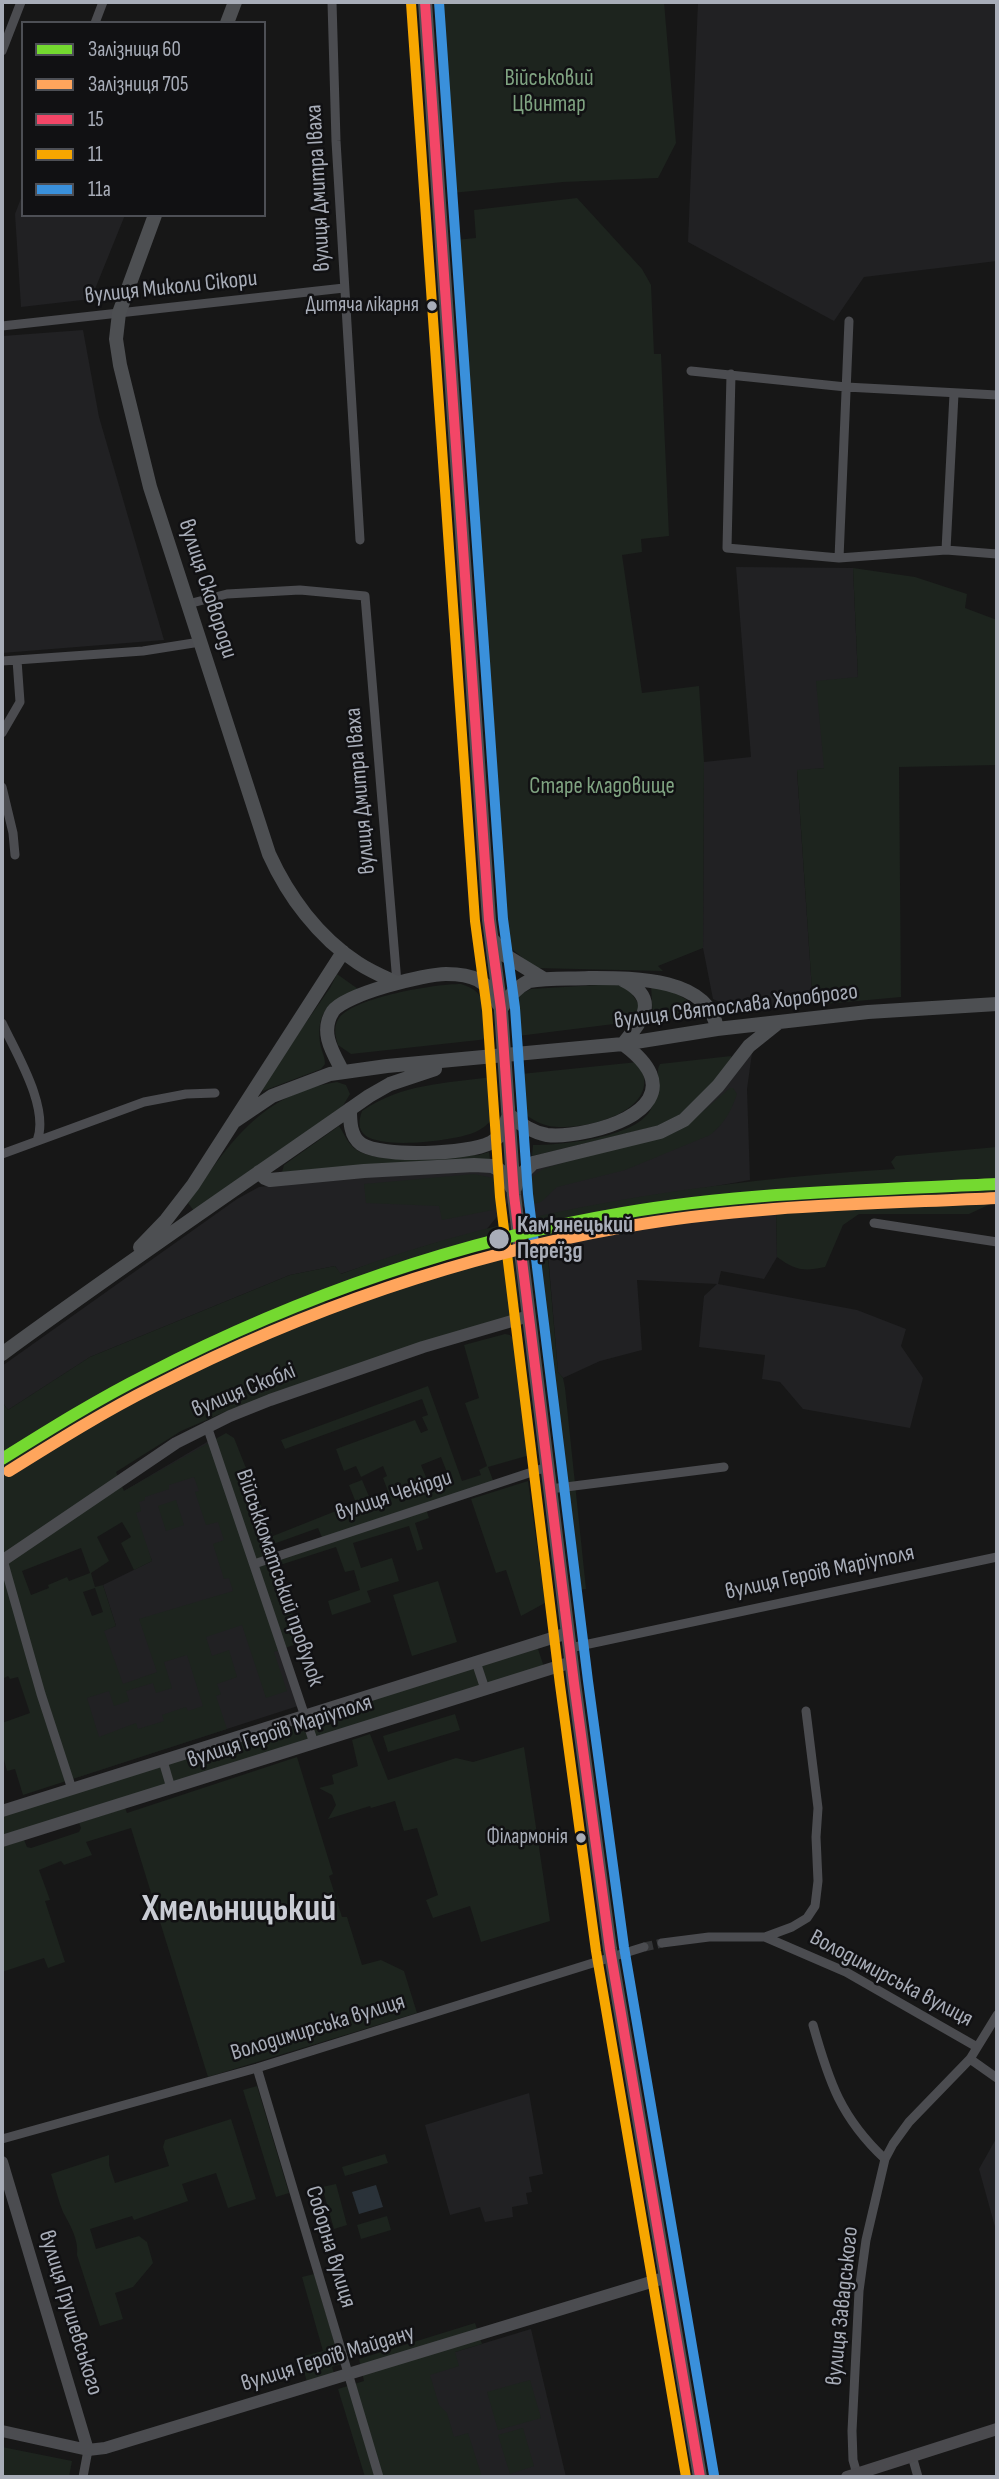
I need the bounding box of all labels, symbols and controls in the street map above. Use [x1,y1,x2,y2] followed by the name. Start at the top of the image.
[21,21,266,217] legend
[88,37,181,62] text: Залізниця 60
[504,65,594,119] park label: Військовий Цвинтар
[88,72,188,97] text: Залізниця 705
[301,104,337,272] street label: вулиця Дмитра Іваха
[88,107,104,132] text: 15
[88,142,103,167] text: 11
[88,177,111,202] text: 11а
[83,265,259,311] street label: вулиця Миколи Сікори
[306,293,419,319] place label: Дитяча лікарня
[425,299,439,313] marker: Дитяча лікарня
[172,516,242,662] street label: вулиця Сковороди
[340,707,382,875] street label: вулиця Дмитра Іваха
[529,773,675,801] park label: Старе кладовище
[613,978,859,1036] street label: вулиця Святослава Хороброго
[517,1212,633,1266] place label: Кам'янецький Переїзд
[487,1227,511,1251] marker: Кам'янецький Переїзд
[188,1358,300,1424] street label: вулиця Скоблі
[333,1464,455,1528] street label: вулиця Чекірди
[229,1466,329,1690] street label: Військкоматський провулок
[723,1539,917,1607] street label: вулиця Героїв Маріуполя
[184,1689,376,1775] street label: вулиця Героїв Маріуполя
[486,1825,568,1851] place label: Філармонія
[574,1831,588,1845] marker: Філармонія
[142,1889,336,1933] district label: Хмельницький
[805,1924,977,2034] street label: Володимирська вулиця
[227,1988,409,2068] street label: Володимирська вулиця
[298,2183,362,2311] street label: Соборна вулиця
[821,2225,865,2387] street label: вулиця Завадського
[32,2227,108,2399] street label: вулиця Грушевського
[238,2319,418,2399] street label: вулиця Героїв Майдану

